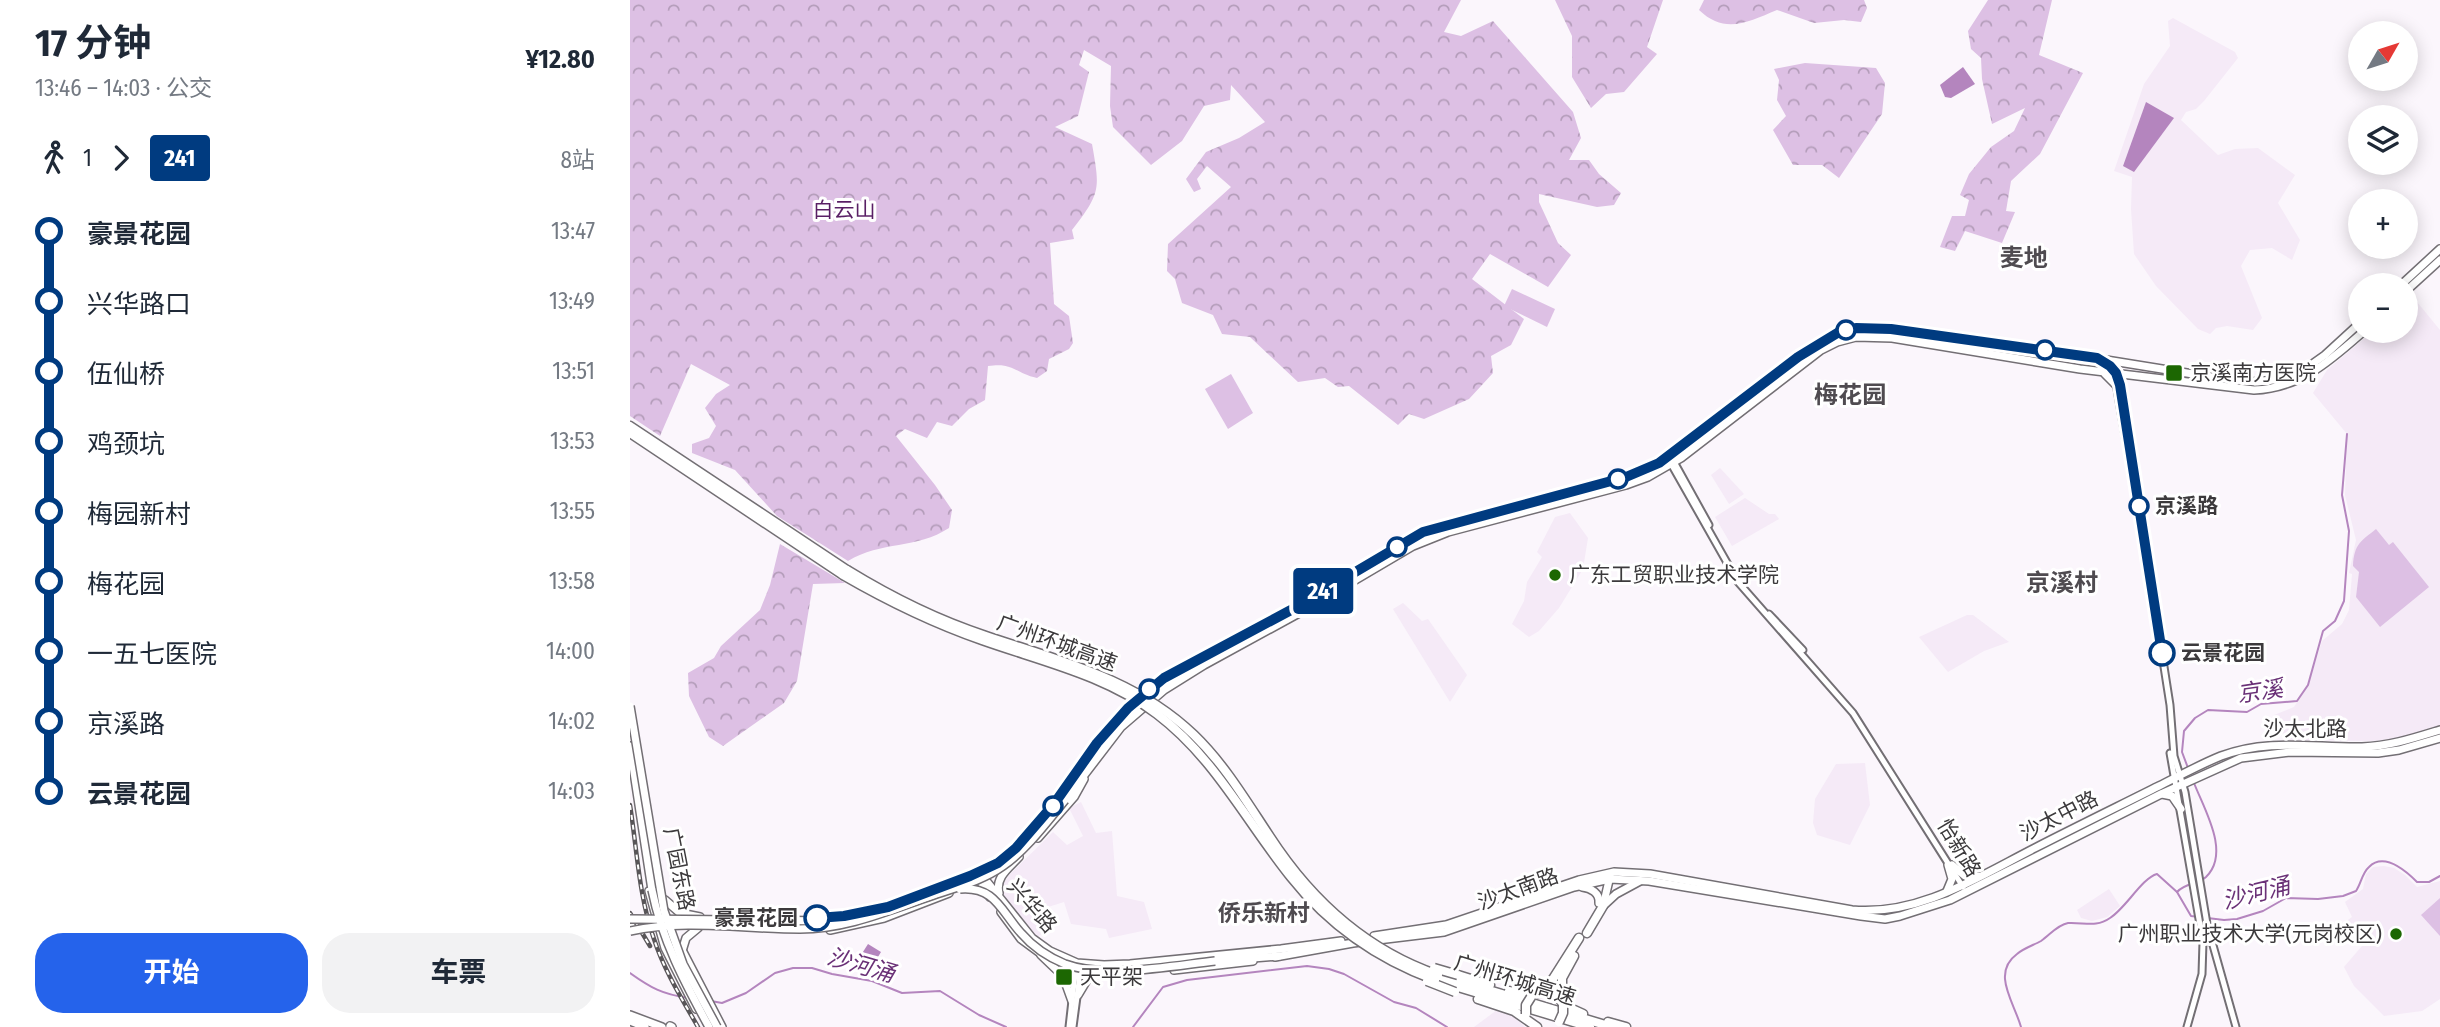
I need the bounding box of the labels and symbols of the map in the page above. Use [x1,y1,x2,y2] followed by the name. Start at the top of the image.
[2348,21,2418,91] north arrow
[813,197,876,223] park label: 白云山
[2000,244,2048,272] district label: 麦地
[1836,320,1856,340] unlabelled marker
[2035,340,2055,360] unlabelled marker
[2190,360,2316,386] place label: 京溪南方医院
[2164,363,2184,383] marker: 京溪南方医院
[1814,381,1886,409] district label: 梅花园
[1608,469,1628,489] unlabelled marker
[2155,493,2218,519] place label: 京溪路
[2129,496,2149,516] marker: 京溪路
[1387,537,1407,557] unlabelled marker
[1569,562,1779,588] place label: 广东工贸职业技术学院
[1547,567,1563,583] marker: 广东工贸职业技术学院
[1283,568,1363,614] line badge: 241
[2026,569,2098,597] district label: 京溪村
[993,609,1121,677] street label: 广州环城高速
[2149,640,2175,666] marker: 云景花园
[2181,640,2265,666] place label: 云景花园
[2235,674,2288,708] water label: 京溪
[1139,679,1159,699] unlabelled marker
[2263,716,2347,742] street label: 沙太北路
[2016,785,2102,847] street label: 沙太中路
[1043,796,1063,816] unlabelled marker
[1932,814,1986,882] street label: 怡新路
[658,825,700,913] street label: 广园东路
[1474,862,1562,916] street label: 沙太南路
[2219,870,2296,915] water label: 沙河涌
[1002,874,1062,938] street label: 兴华路
[1218,899,1310,927] district label: 侨乐新村
[714,905,798,931] place label: 豪景花园
[804,905,830,931] marker: 豪景花园
[2118,921,2382,947] place label: 广州职业技术大学(元岗校区)
[2388,926,2404,942] marker: 广州职业技术大学(元岗校区)
[824,942,901,989] water label: 沙河涌
[1451,949,1579,1011] street label: 广州环城高速
[1080,964,1143,990] place label: 天平架
[1054,967,1074,987] marker: 天平架

